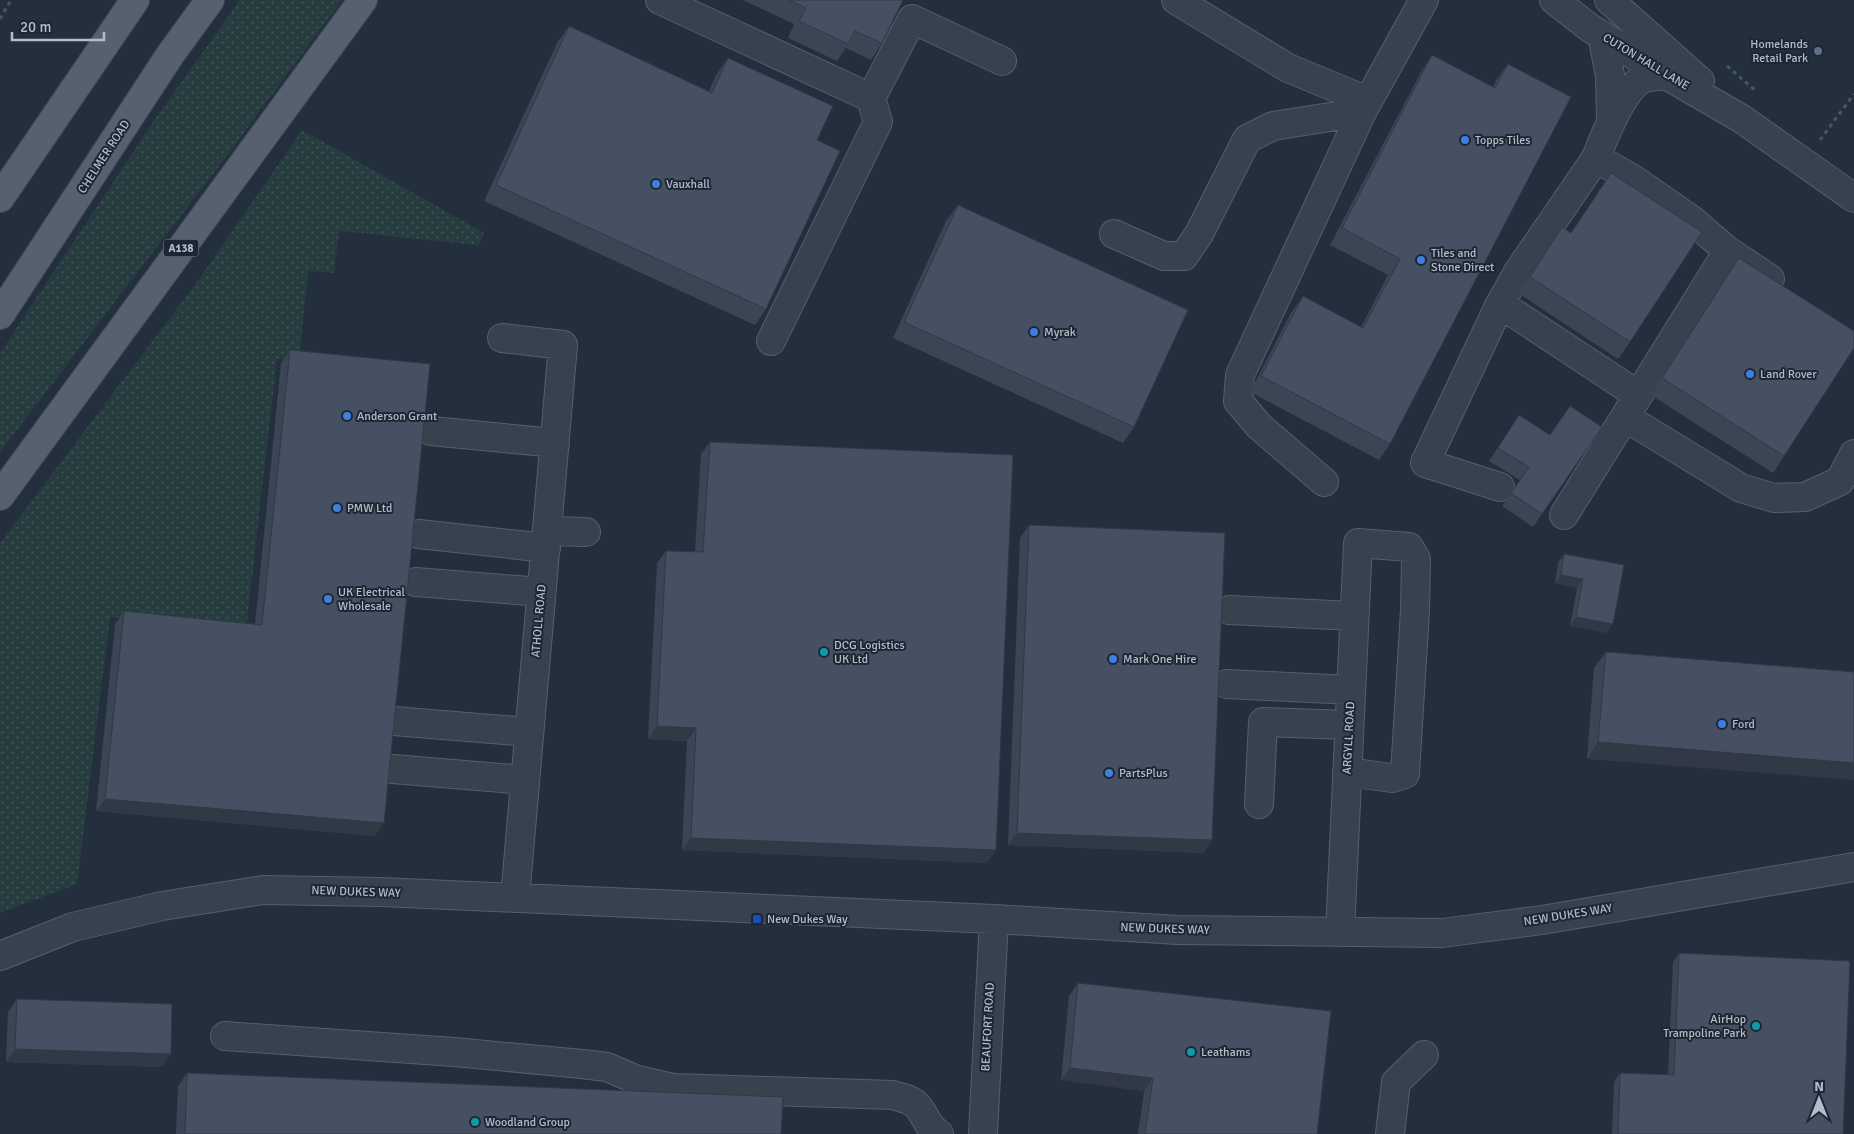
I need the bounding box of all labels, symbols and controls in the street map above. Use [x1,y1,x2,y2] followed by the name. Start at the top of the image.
[12,10,105,42] scale bar
[20,18,51,36] text: 20 m
[1600,30,1692,94] street label: CUTON HALL LANE
[1750,37,1808,66] place label: Homelands Retail Park
[1812,45,1824,57] marker: Homelands Retail Park
[75,117,133,197] street label: CHELMER ROAD
[1475,133,1531,148] place label: Topps Tiles
[1459,134,1471,146] marker: Topps Tiles
[666,177,711,192] place label: Vauxhall
[650,178,662,190] marker: Vauxhall
[164,240,198,256] road number: A138
[1431,246,1494,275] place label: Tiles and Stone Direct
[1415,254,1427,266] marker: Tiles and Stone Direct
[1044,325,1076,340] place label: Myrak
[1028,326,1040,338] marker: Myrak
[1760,367,1817,382] place label: Land Rover
[1744,368,1756,380] marker: Land Rover
[357,409,437,424] place label: Anderson Grant
[341,410,353,422] marker: Anderson Grant
[347,501,392,516] place label: PMW Ltd
[331,502,343,514] marker: PMW Ltd
[528,584,550,658] street label: ATHOLL ROAD
[338,585,405,614] place label: UK Electrical Wholesale
[322,593,334,605] marker: UK Electrical Wholesale
[834,638,905,667] place label: DCG Logistics UK Ltd
[818,646,830,658] marker: DCG Logistics UK Ltd
[1123,652,1196,667] place label: Mark One Hire
[1107,653,1119,665] marker: Mark One Hire
[1340,701,1358,775] street label: ARGYLL ROAD
[1732,717,1755,732] place label: Ford
[1716,718,1728,730] marker: Ford
[1119,766,1168,781] place label: PartsPlus
[1103,767,1115,779] marker: PartsPlus
[311,883,401,901] street label: NEW DUKES WAY
[1523,901,1613,929] street label: NEW DUKES WAY
[767,912,848,927] place label: New Dukes Way
[751,913,763,925] marker: New Dukes Way
[1120,920,1210,938] street label: NEW DUKES WAY
[978,982,998,1072] street label: BEAUFORT ROAD
[1663,1012,1746,1041] place label: AirHop Trampoline Park
[1750,1020,1762,1032] marker: AirHop Trampoline Park
[1201,1045,1251,1060] place label: Leathams
[1185,1046,1197,1058] marker: Leathams
[1794,1074,1844,1124] north arrow
[1814,1078,1824,1095] text: N
[485,1115,570,1130] place label: Woodland Group
[469,1116,481,1128] marker: Woodland Group

